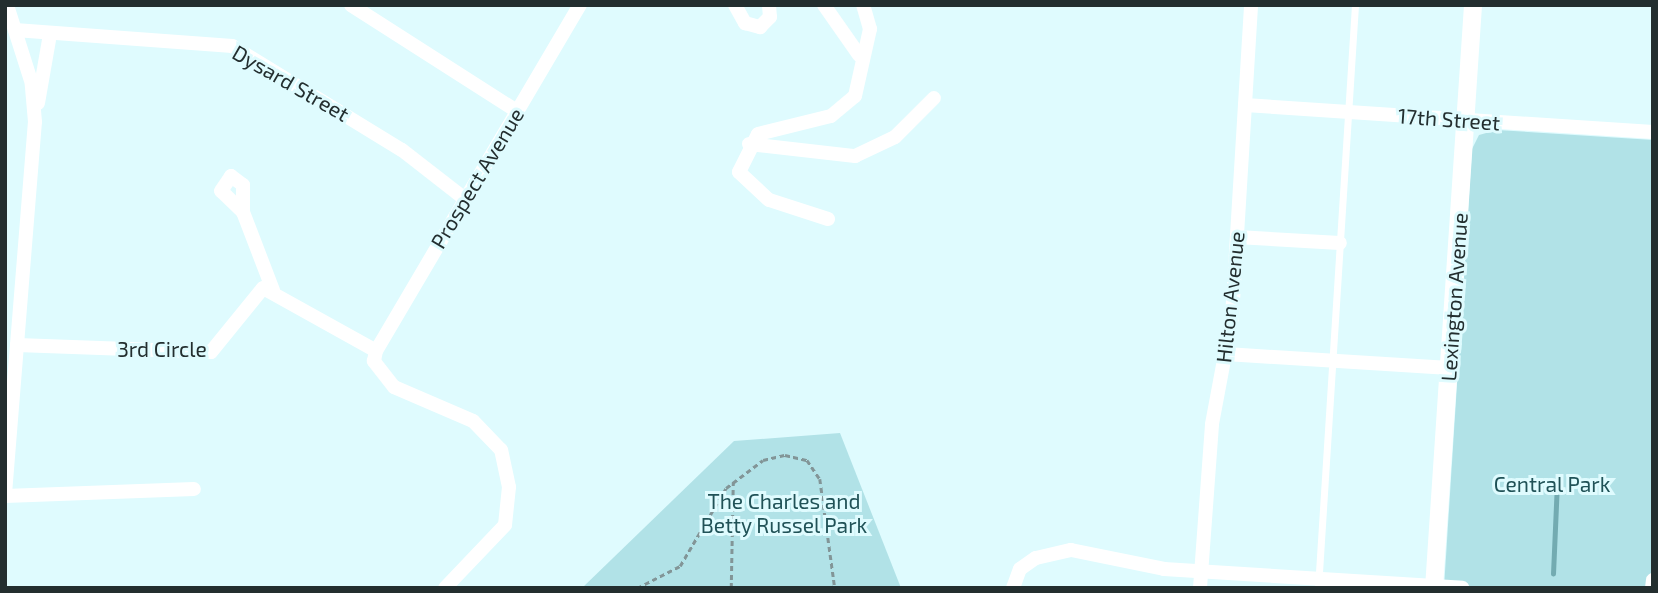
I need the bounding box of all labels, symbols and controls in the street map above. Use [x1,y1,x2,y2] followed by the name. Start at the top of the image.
[228,39,354,127] street label: Dysard Street
[425,103,529,253] street label: Prospect Avenue
[1397,103,1501,135] street label: 17th Street
[1436,212,1472,382] street label: Lexington Avenue
[1211,230,1249,364] street label: Hilton Avenue
[117,336,207,362] street label: 3rd Circle
[1493,471,1611,497] park label: Central Park
[700,488,868,538] park label: The Charles and Betty Russel Park

